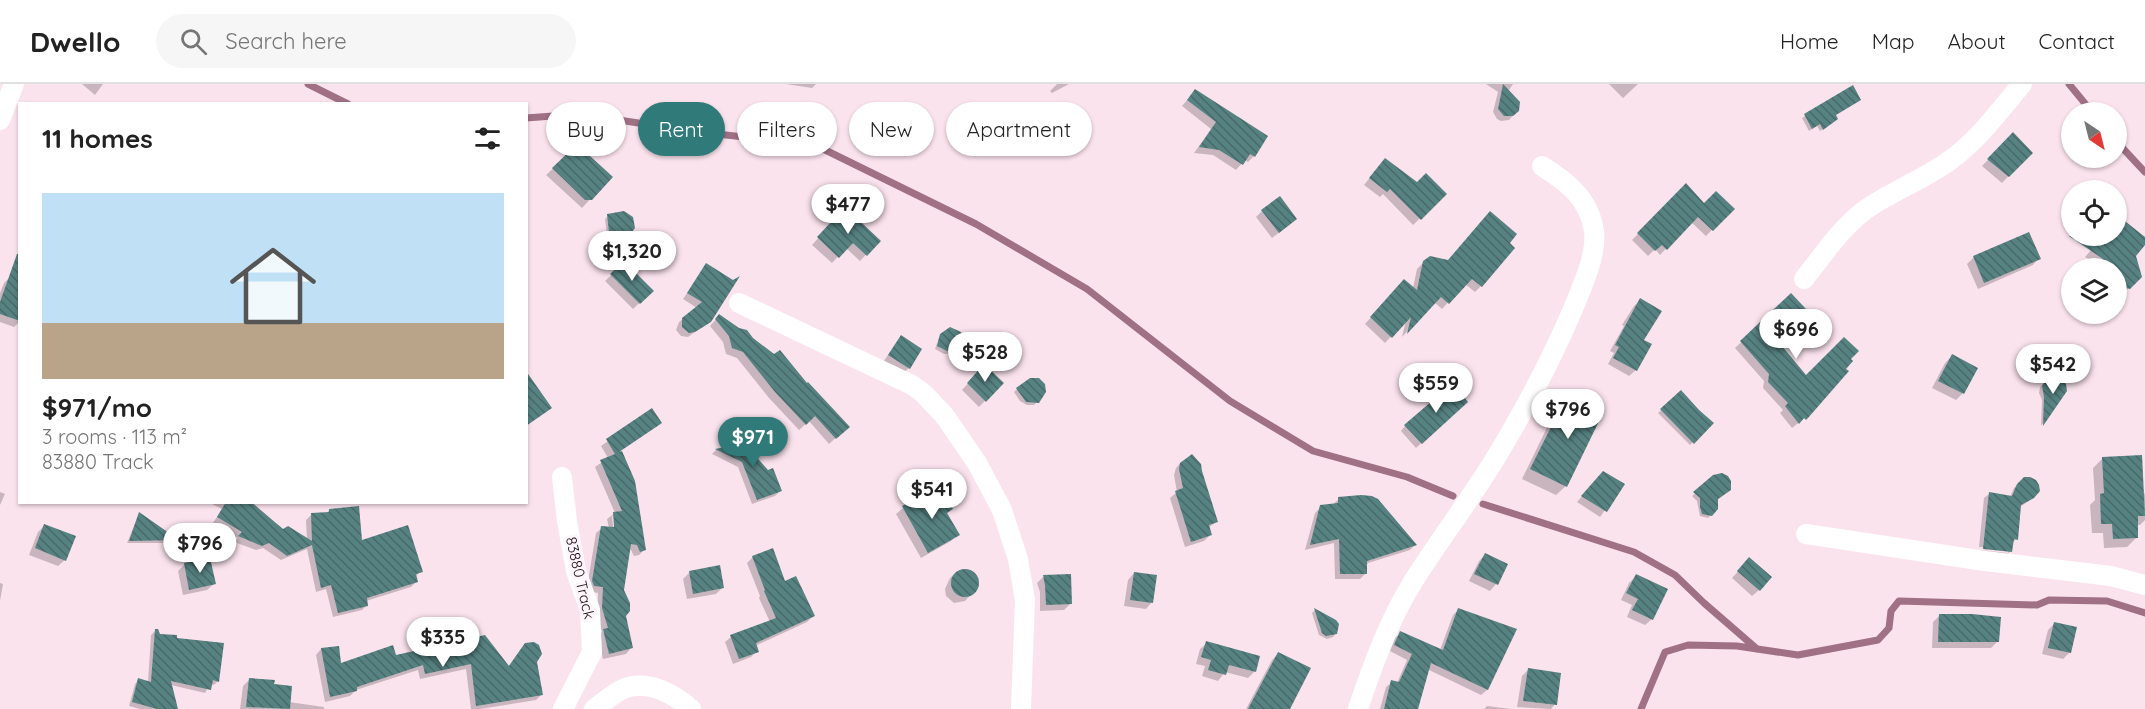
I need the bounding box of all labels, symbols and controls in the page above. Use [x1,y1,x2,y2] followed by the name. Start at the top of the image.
[156,14,576,68] search box
[30,24,120,59] text: Dwello
[177,25,210,58] icon: search
[225,27,347,55] text: Search here
[1780,28,1839,54] text: Home
[1872,28,1915,54] text: Map
[1948,28,2006,54] text: About
[2039,28,2115,54] text: Contact
[546,102,626,156] chip: Buy
[638,102,725,156] chip: Rent
[737,102,837,156] chip: Filters
[849,102,934,156] chip: New
[946,102,1092,156] chip: Apartment
[2061,102,2127,168] north arrow
[2061,102,2127,324] map controls
[42,122,153,155] text: 11 homes
[471,122,504,155] icon: filters
[2061,180,2127,246] button: locate
[812,184,884,235] pin: $477
[825,191,871,216] text: $477
[583,231,681,282] pin: $1,320
[219,232,327,340] icon: home
[602,238,662,263] text: $1,320
[2061,258,2127,324] button: layers
[1760,309,1832,360] pin: $696
[1773,316,1819,341] text: $696
[949,332,1021,383] pin: $528
[962,339,1008,364] text: $528
[2017,344,2089,395] pin: $542
[2030,351,2076,376] text: $542
[1400,363,1472,414] pin: $559
[1413,370,1459,395] text: $559
[1532,389,1604,440] pin: $796
[42,391,152,424] text: $971/mo
[1545,396,1591,421] text: $796
[717,417,789,468] pin: $971
[42,424,187,449] text: 3 rooms · 113 m²
[732,424,774,449] text: $971
[42,449,154,474] text: 83880 Track
[896,469,968,520] pin: $541
[911,476,953,501] text: $541
[164,523,236,574] pin: $796
[177,530,223,555] text: $796
[562,535,599,621] street label: 83880 Track
[407,617,479,668] pin: $335
[421,624,465,649] text: $335

